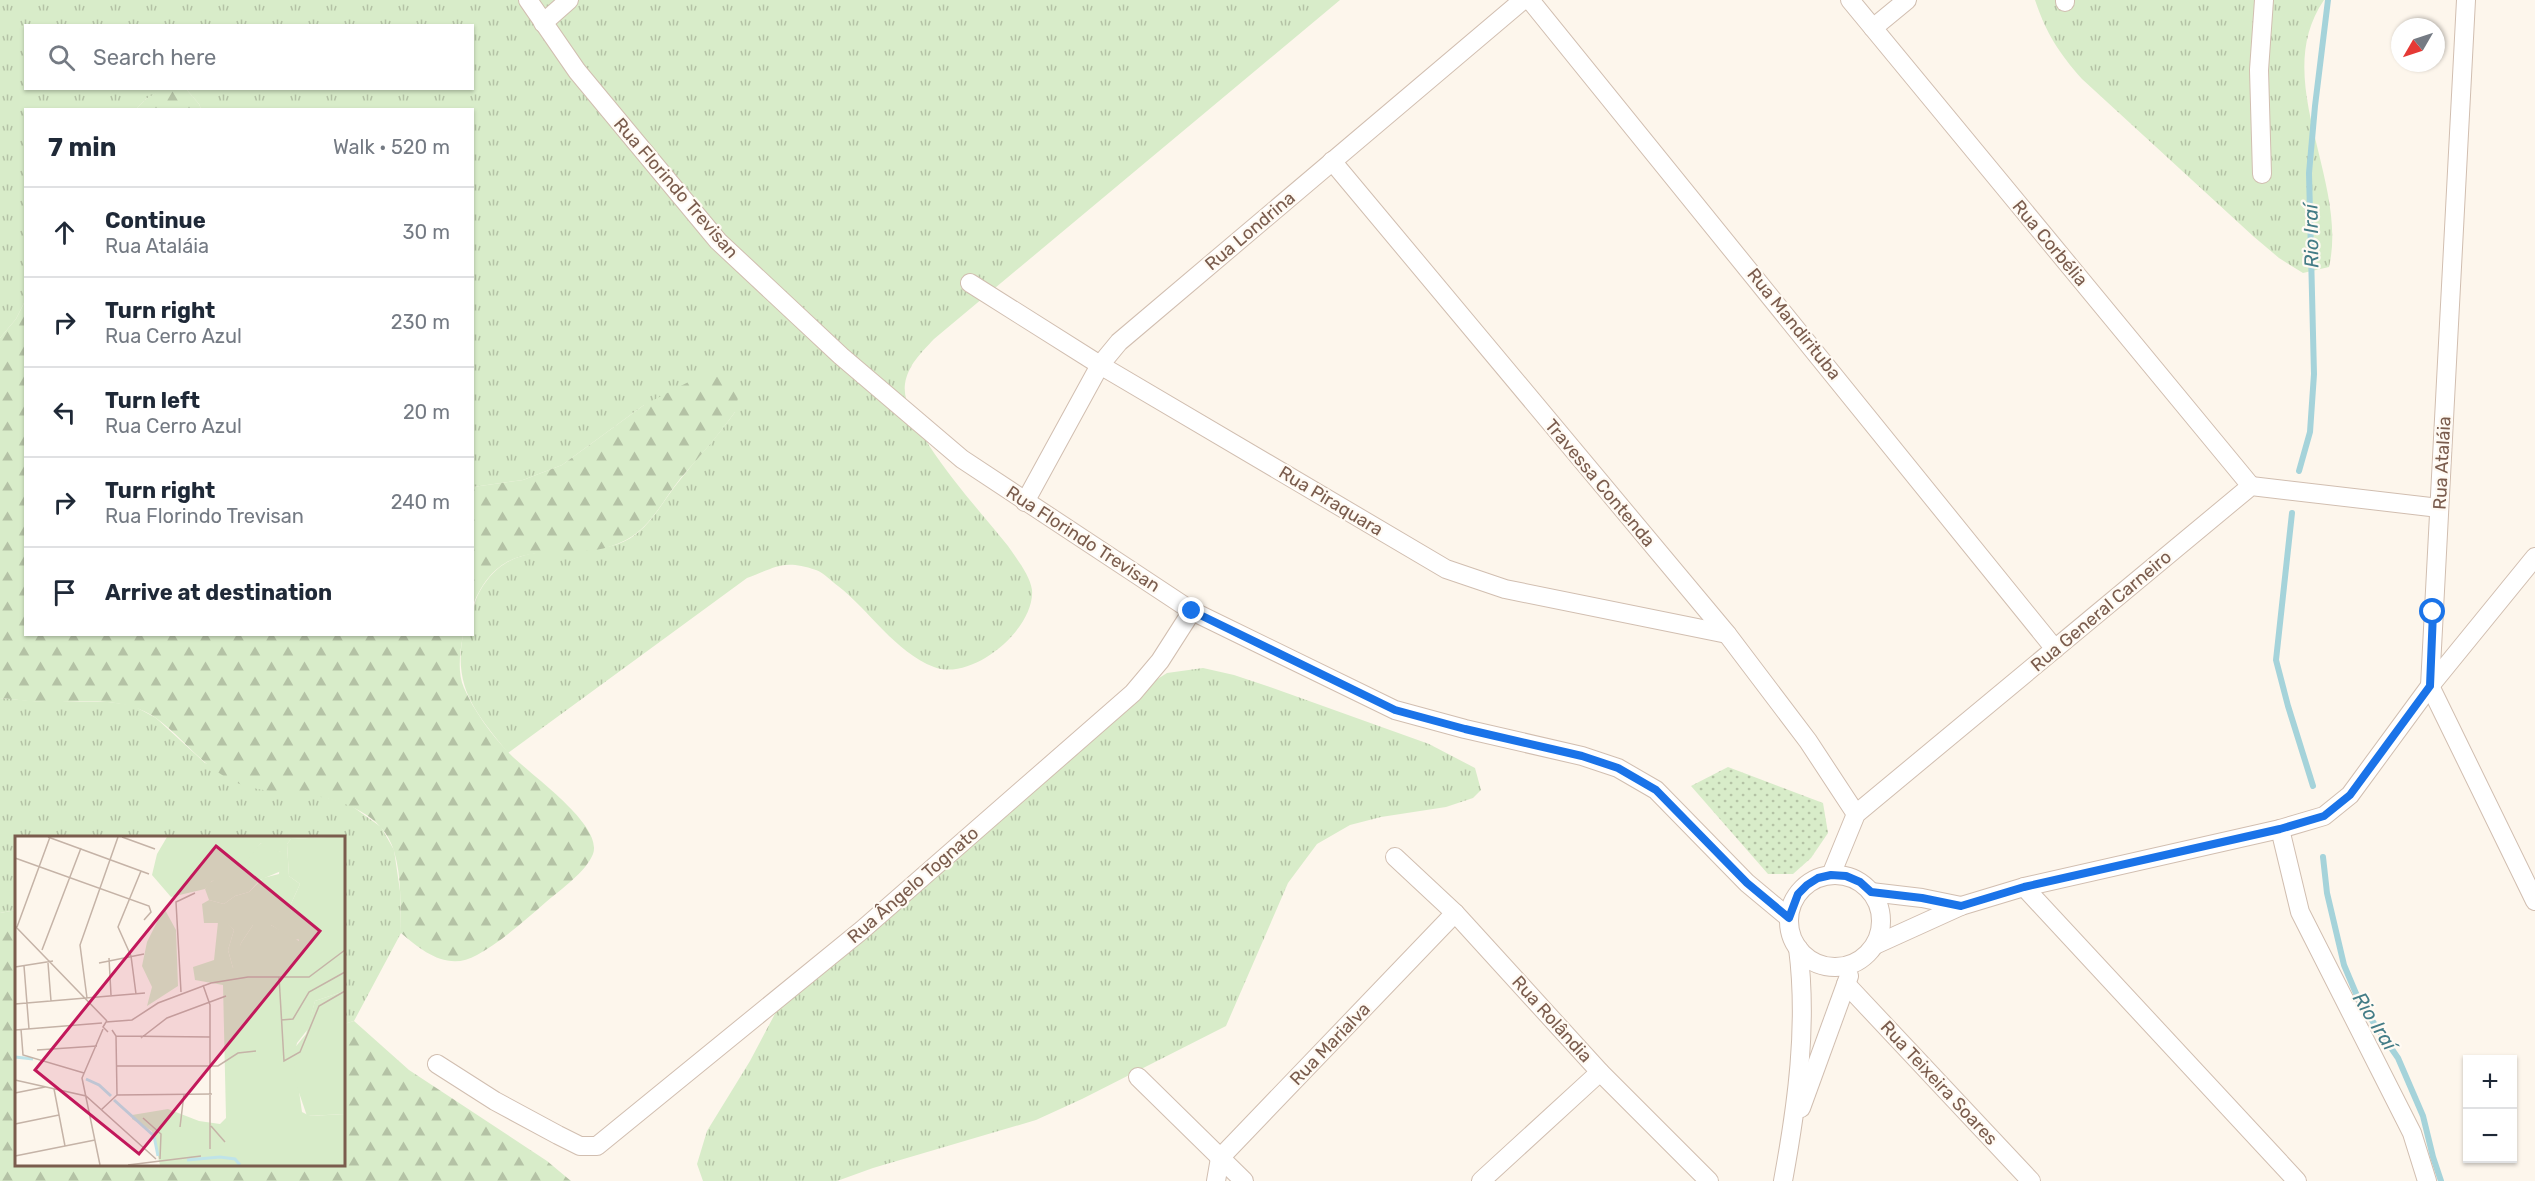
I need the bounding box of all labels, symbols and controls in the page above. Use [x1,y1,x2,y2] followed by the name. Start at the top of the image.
[2391,18,2445,72] north arrow
[24,24,474,90] search box
[45,41,78,74] icon: search
[93,44,216,71] text: Search here
[609,113,743,263] street label: Rua Florindo Trevisan
[48,132,116,163] text: 7 min
[333,135,450,159] text: Walk · 520 m
[1200,187,1300,275] street label: Rua Londrina
[2008,195,2092,291] street label: Rua Corbélia
[2298,201,2324,268] water label: Rio Iraí
[105,207,206,234] text: Continue
[48,216,81,249] icon: ahead
[403,220,450,244] text: 30 m
[105,234,209,258] text: Rua Ataláia
[1742,264,1846,384] street label: Rua Mandirituba
[105,297,215,324] text: Turn right
[48,306,81,339] icon: right
[391,310,450,334] text: 230 m
[105,324,242,348] text: Rua Cerro Azul
[105,387,200,414] text: Turn left
[48,396,81,429] icon: left
[403,400,450,424] text: 20 m
[105,414,242,438] text: Rua Cerro Azul
[1540,415,1660,551] street label: Travessa Contenda
[2429,416,2455,510] street label: Rua Ataláia
[1275,461,1387,541] street label: Rua Piraquara
[105,477,215,504] text: Turn right
[1002,481,1164,597] street label: Rua Florindo Trevisan
[48,486,81,519] icon: right
[391,490,450,514] text: 240 m
[105,504,304,528] text: Rua Florindo Trevisan
[2026,546,2176,676] street label: Rua General Carneiro
[48,576,81,609] icon: arrive
[105,579,332,606] text: Arrive at destination
[1178,597,1204,623] route end
[2419,598,2445,624] route start
[843,822,983,948] street label: Rua Ângelo Tognato
[15,836,345,1166] inset map
[1507,971,1597,1067] street label: Rua Rolândia
[2348,987,2404,1057] water label: Rio Iraí
[1285,998,1375,1090] street label: Rua Marialva
[1876,1016,2002,1150] street label: Rua Teixeira Soares
[2463,1055,2517,1163] map controls
[2463,1055,2517,1109] button: +
[2463,1109,2517,1163] button: −

